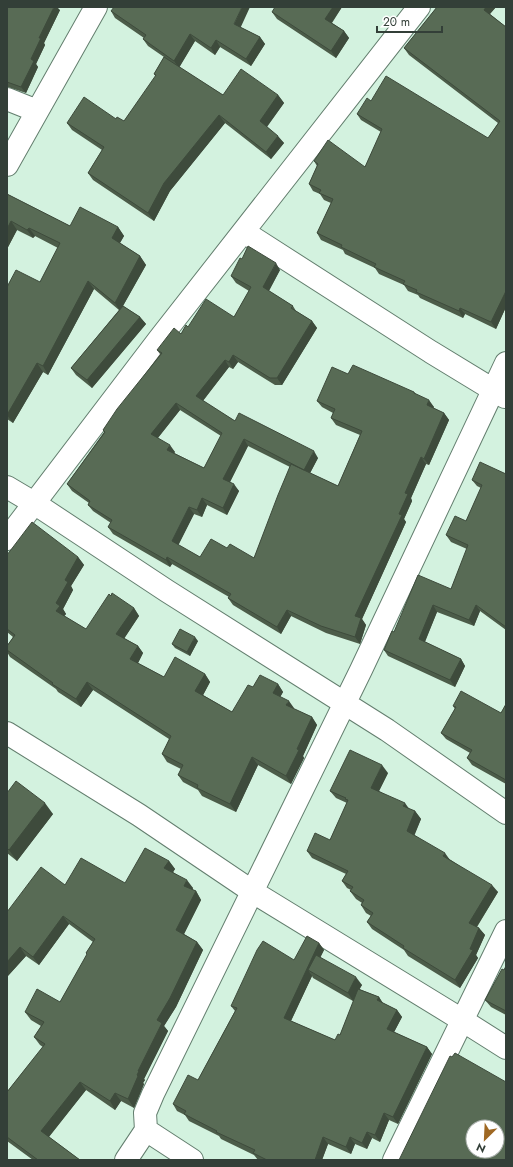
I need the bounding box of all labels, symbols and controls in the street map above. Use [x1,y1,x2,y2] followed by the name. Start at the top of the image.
[377,8,442,34] scale bar
[383,13,410,31] text: 20 m
[465,1119,505,1159] north arrow
[474,1139,488,1157] text: N

